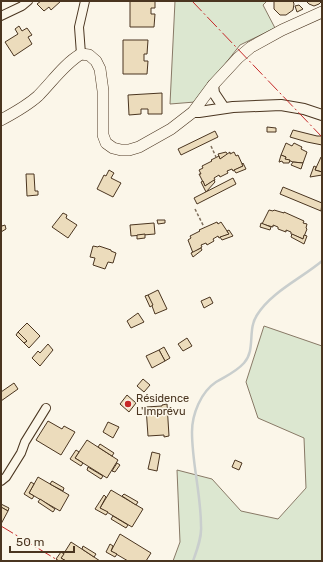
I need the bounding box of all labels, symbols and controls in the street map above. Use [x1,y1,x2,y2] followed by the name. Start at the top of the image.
[136,392,189,418] place label: Résidence L'Imprévu
[123,399,133,409] marker: Résidence L'Imprévu
[10,528,74,554] scale bar
[16,535,44,549] text: 50 m

